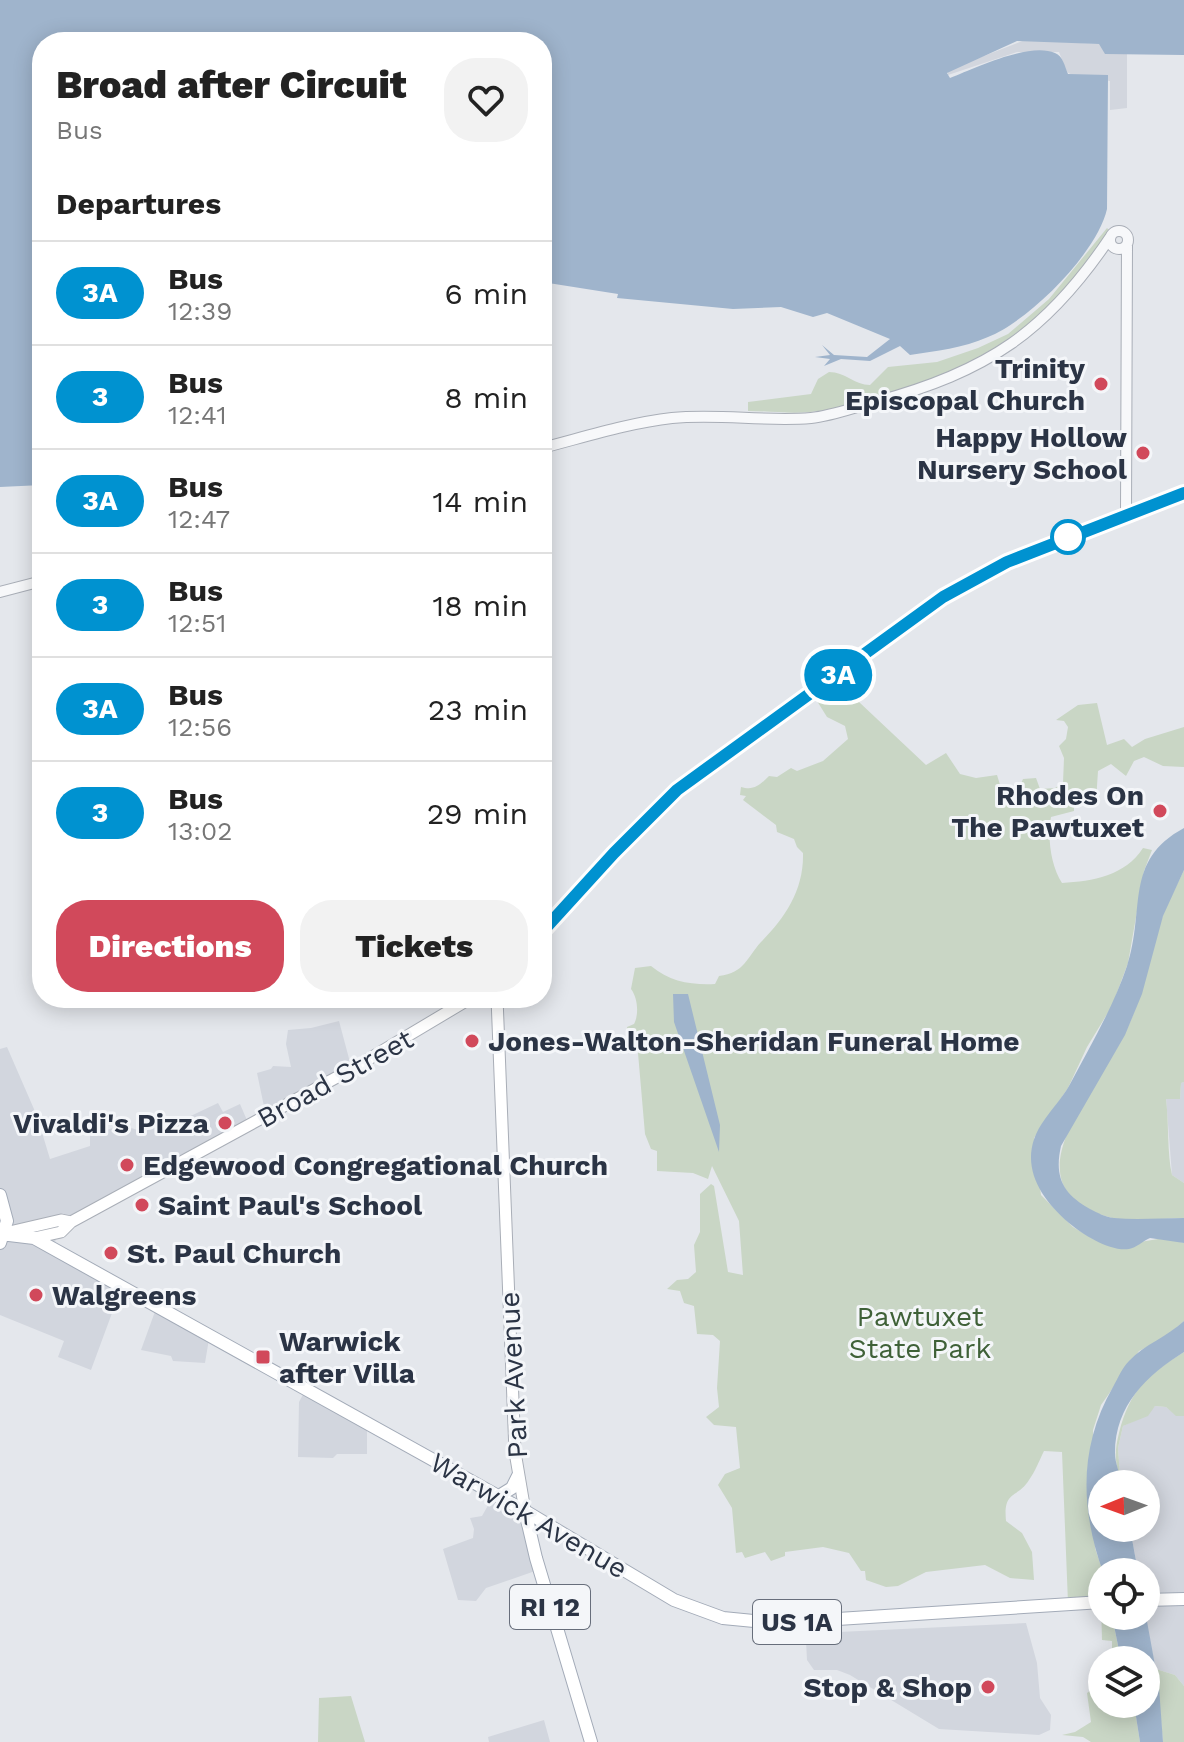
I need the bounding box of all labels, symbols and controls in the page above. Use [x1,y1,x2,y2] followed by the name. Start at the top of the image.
[444,58,528,142] button: heart
[56,63,407,107] text: Broad after Circuit
[56,115,103,145] text: Bus
[56,186,221,221] text: Departures
[168,261,223,296] text: Bus
[82,276,118,309] text: 3A
[444,276,528,311] text: 6 min
[168,296,232,326] text: 12:39
[845,352,1085,417] place label: Trinity Episcopal Church
[168,365,223,400] text: Bus
[1092,375,1110,393] marker: Trinity Episcopal Church
[92,380,108,413] text: 3
[444,380,528,415] text: 8 min
[168,400,227,430] text: 12:41
[917,421,1128,486] place label: Happy Hollow Nursery School
[1134,444,1152,462] marker: Happy Hollow Nursery School
[168,469,223,504] text: Bus
[82,484,118,517] text: 3A
[433,484,528,519] text: 14 min
[168,504,230,534] text: 12:47
[1051,520,1085,554] unlabelled marker
[168,573,223,608] text: Bus
[92,588,108,621] text: 3
[432,588,528,623] text: 18 min
[168,608,226,638] text: 12:51
[802,649,874,701] line badge: 3A
[820,658,856,691] text: 3A
[168,677,223,712] text: Bus
[82,692,118,725] text: 3A
[428,692,528,727] text: 23 min
[168,712,232,742] text: 12:56
[951,779,1144,844] place label: Rhodes On The Pawtuxet
[168,781,223,816] text: Bus
[92,796,108,829] text: 3
[427,796,528,831] text: 29 min
[1151,802,1169,820] marker: Rhodes On The Pawtuxet
[168,816,232,846] text: 13:02
[56,900,284,992] button: Directions
[300,900,528,992] button: Tickets
[251,1022,419,1135] street label: Broad Street
[488,1025,1020,1058] place label: Jones-Walton-Sheridan Funeral Home
[463,1032,481,1050] marker: Jones-Walton-Sheridan Funeral Home
[13,1107,210,1140] place label: Vivaldi's Pizza
[216,1114,234,1132] marker: Vivaldi's Pizza
[143,1149,608,1182] place label: Edgewood Congregational Church
[118,1156,136,1174] marker: Edgewood Congregational Church
[158,1189,423,1222] place label: Saint Paul's School
[133,1196,151,1214] marker: Saint Paul's School
[127,1237,341,1270] place label: St. Paul Church
[102,1244,120,1262] marker: St. Paul Church
[52,1279,196,1312] place label: Walgreens
[27,1286,45,1304] marker: Walgreens
[493,1291,534,1459] street label: Park Avenue
[849,1300,991,1365] park label: Pawtuxet State Park
[279,1325,416,1390] place label: Warwick after Villa
[254,1348,272,1366] marker: Warwick after Villa
[424,1446,633,1585] street label: Warwick Avenue
[1088,1470,1160,1542] north arrow
[1088,1470,1160,1718] map controls
[1088,1558,1160,1630] button: locate
[510,1585,590,1629] road number: RI 12
[753,1600,841,1644] road number: US 1A
[1088,1646,1160,1718] button: layers
[804,1671,972,1704] place label: Stop & Shop
[979,1678,997,1696] marker: Stop & Shop

